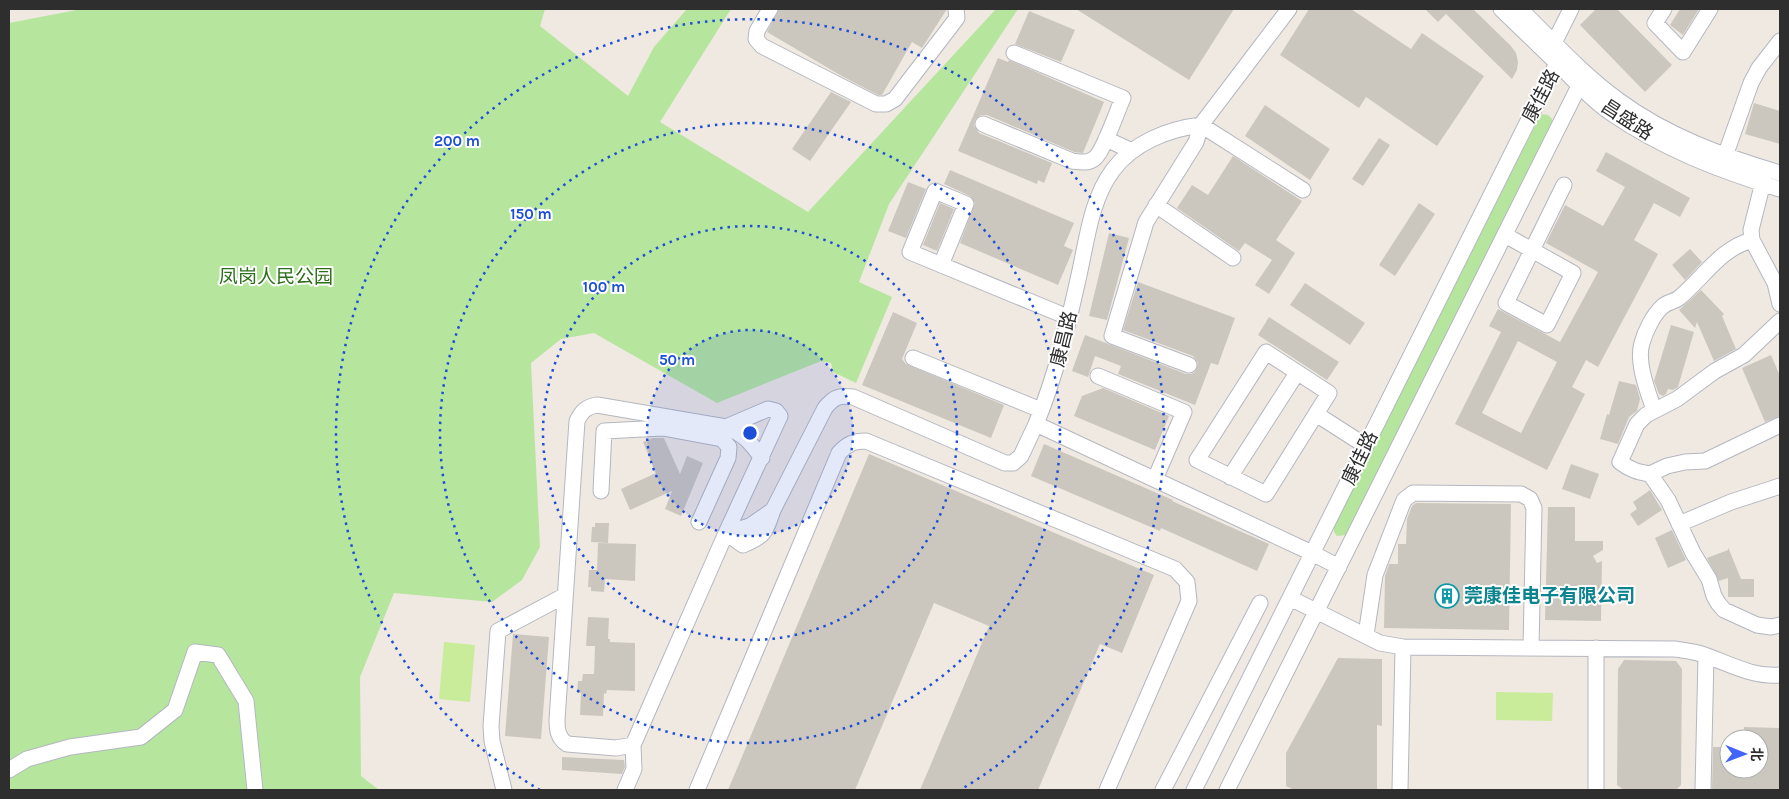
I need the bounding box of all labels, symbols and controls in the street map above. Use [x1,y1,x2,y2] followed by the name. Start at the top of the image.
[1518,66,1564,126] street label: 康佳路
[1597,95,1657,145] street label: 昌盛路
[434,132,480,150] text: 200 m
[510,205,552,223] text: 150 m
[219,266,333,288] park label: 凤岗人民公园
[583,278,625,296] text: 100 m
[1046,309,1082,369] street label: 康昌路
[659,351,695,369] text: 50 m
[741,424,759,442] centre of rings
[1338,428,1382,488] street label: 康佳路
[1434,583,1460,609] building icon: 莞康佳电子有限公司
[1464,585,1635,607] place label: 莞康佳电子有限公司
[1719,729,1769,779] north arrow
[1748,747,1765,761] text: 北

